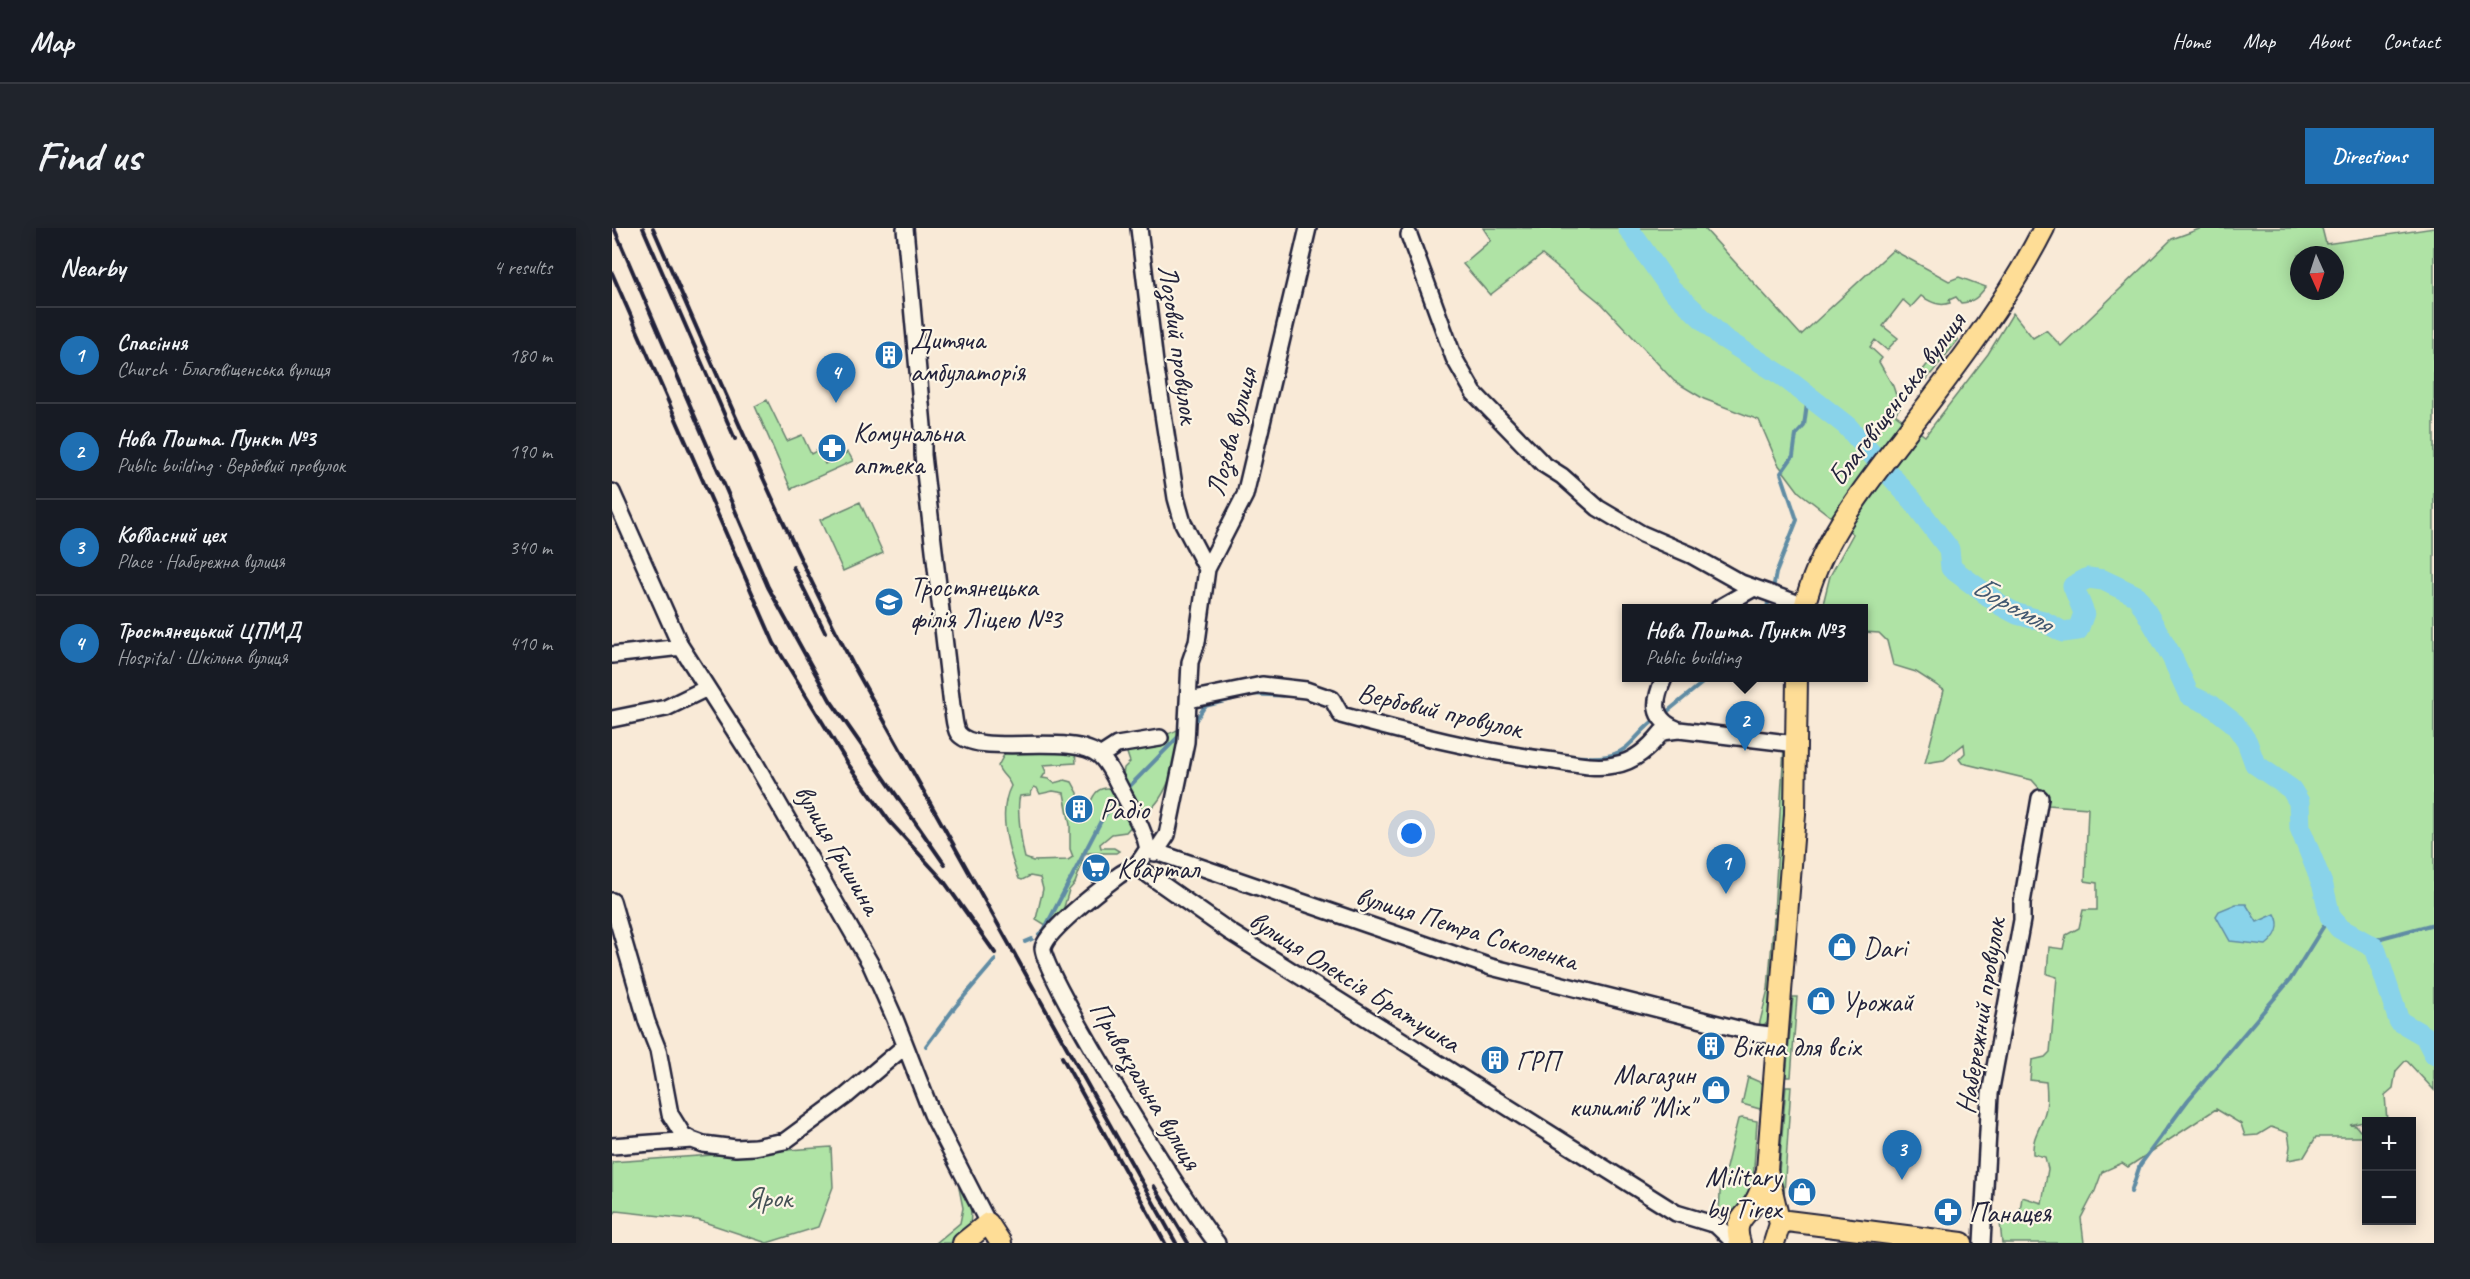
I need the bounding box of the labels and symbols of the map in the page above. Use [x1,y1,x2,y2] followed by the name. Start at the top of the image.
[2290,246,2344,300] north arrow
[1150,262,1208,428] street label: Лозовий провулок
[1819,304,1974,493] street label: Благовіщенська вулиця
[910,322,1026,389] place label: Дитяча амбулаторія
[873,339,905,371] building icon: Дитяча амбулаторія
[816,354,856,403] pin: 4
[1197,362,1266,500] street label: Лозова вулиця
[853,415,966,482] place label: Комунальна аптека
[816,432,848,464] pharmacy icon: Комунальна аптека
[1966,567,2063,644] water label: Боромля
[910,569,1064,636] place label: Тростянецька філія Ліцею №3
[873,586,905,618] school or university icon: Тростянецька філія Ліцею №3
[1354,674,1528,747] street label: Вербовий провулок
[1726,702,1764,751] pin: 2
[787,778,891,923] street label: вулиця Гришина
[1100,792,1151,827] place label: Радіо
[1063,793,1095,825] building icon: Радіо
[1397,819,1426,848] your location
[1706,844,1746,894] pin: 1
[1117,851,1201,886] place label: Квартал
[1080,852,1112,884] supermarket icon: Квартал
[1352,878,1584,979] street label: вулиця Петра Соколенка
[1243,902,1469,1061] street label: вулиця Олексія Братушка
[1947,913,2013,1116] street label: Набережний провулок
[1863,930,1911,965] place label: Dari
[1826,931,1858,963] shop icon: Dari
[1842,984,1915,1019] place label: Урожай
[1805,985,1837,1017] shop icon: Урожай
[1081,994,1211,1177] street label: Привокзальна вулиця
[1732,1029,1863,1064] place label: Вікна для всіх
[1695,1030,1727,1062] building icon: Вікна для всіх
[1516,1043,1564,1078] place label: ГРП
[1479,1044,1511,1076] building icon: ГРП
[1569,1057,1700,1124] place label: Магазин килимів "Mix"
[1700,1074,1732,1106] shop icon: Магазин килимів "Mix"
[1882,1130,1922,1180] pin: 3
[1705,1159,1783,1226] place label: Military by Tirex
[1786,1176,1818,1208] shop icon: Military by Tirex
[746,1180,795,1215] park label: Ярок
[1969,1195,2052,1230] place label: Панацея
[1932,1196,1964,1228] pharmacy icon: Панацея

